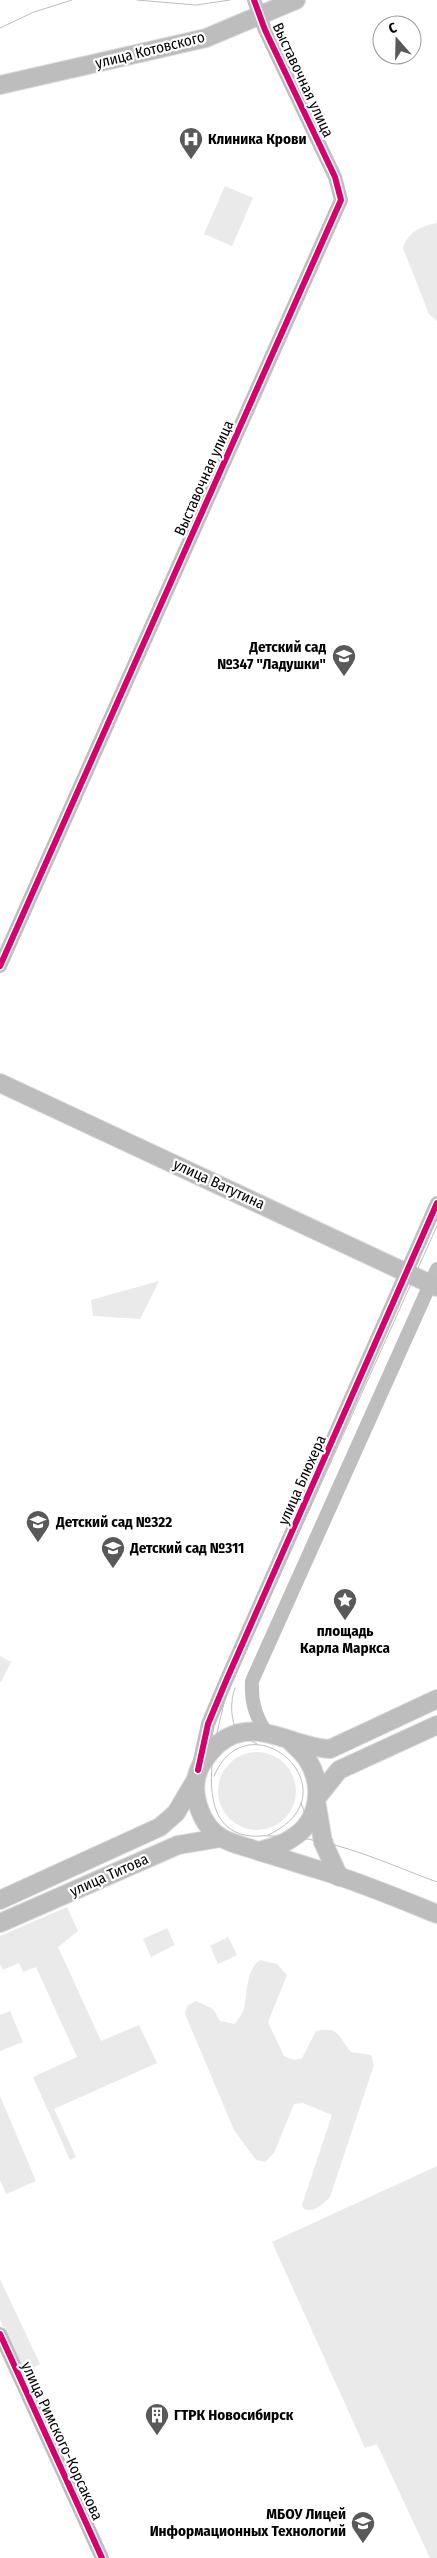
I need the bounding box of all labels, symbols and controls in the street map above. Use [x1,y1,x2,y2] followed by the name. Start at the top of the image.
[372,15,422,65] north arrow
[386,19,400,37] text: С
[269,20,337,140] street label: Выставочная улица
[93,28,207,72] street label: улица Котовского
[178,126,204,160] hospital icon: Клиника Крови
[208,130,307,148] place label: Клиника Крови
[171,418,237,538] street label: Выставочная улица
[217,638,326,673] place label: Детский сад №347 "Ладушки"
[331,643,357,677] school or university icon: Детский сад №347 "Ладушки"
[170,1155,268,1213] street label: улица Ватутина
[274,1432,330,1528] street label: улица Блюхера
[25,1509,51,1543] school or university icon: Детский сад №322
[55,1513,172,1531] place label: Детский сад №322
[100,1535,126,1569] school or university icon: Детский сад №311
[129,1539,244,1557] place label: Детский сад №311
[332,1587,358,1621] place icon: площадь Карла Маркса
[300,1622,390,1657] place label: площадь Карла Маркса
[67,1850,151,1900] street label: улица Титова
[17,2359,107,2523] street label: улица Римского-Корсакова
[144,2402,170,2436] building icon: ГТРК Новосибирск
[174,2406,294,2424] place label: ГТРК Новосибирск
[150,2505,346,2540] place label: МБОУ Лицей Информационных Технологий
[350,2510,376,2544] school or university icon: МБОУ Лицей Информационных Технологий

